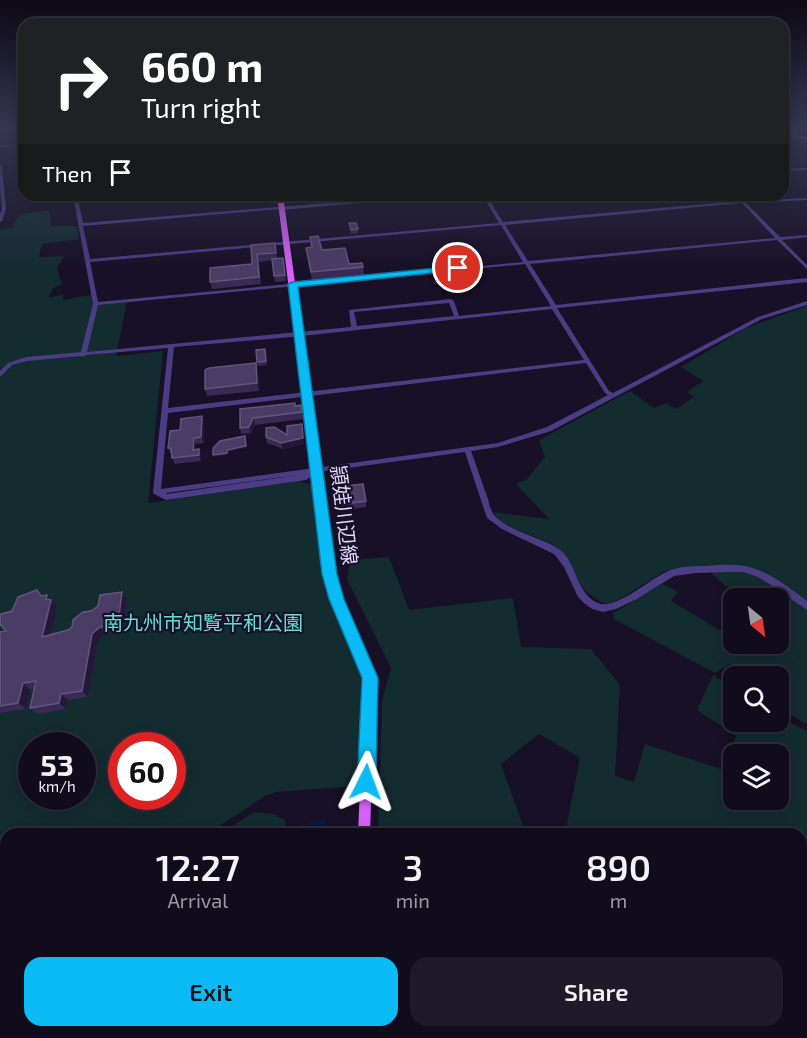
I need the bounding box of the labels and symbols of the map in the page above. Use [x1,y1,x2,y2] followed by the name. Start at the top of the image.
[432,242,483,293] pin
[327,464,363,566] street label: 頴娃川辺線
[723,588,789,654] north arrow
[103,610,303,634] park label: 南九州市知覧平和公園
[108,732,186,810] speed limit sign: 60
[334,750,398,814] position arrow

